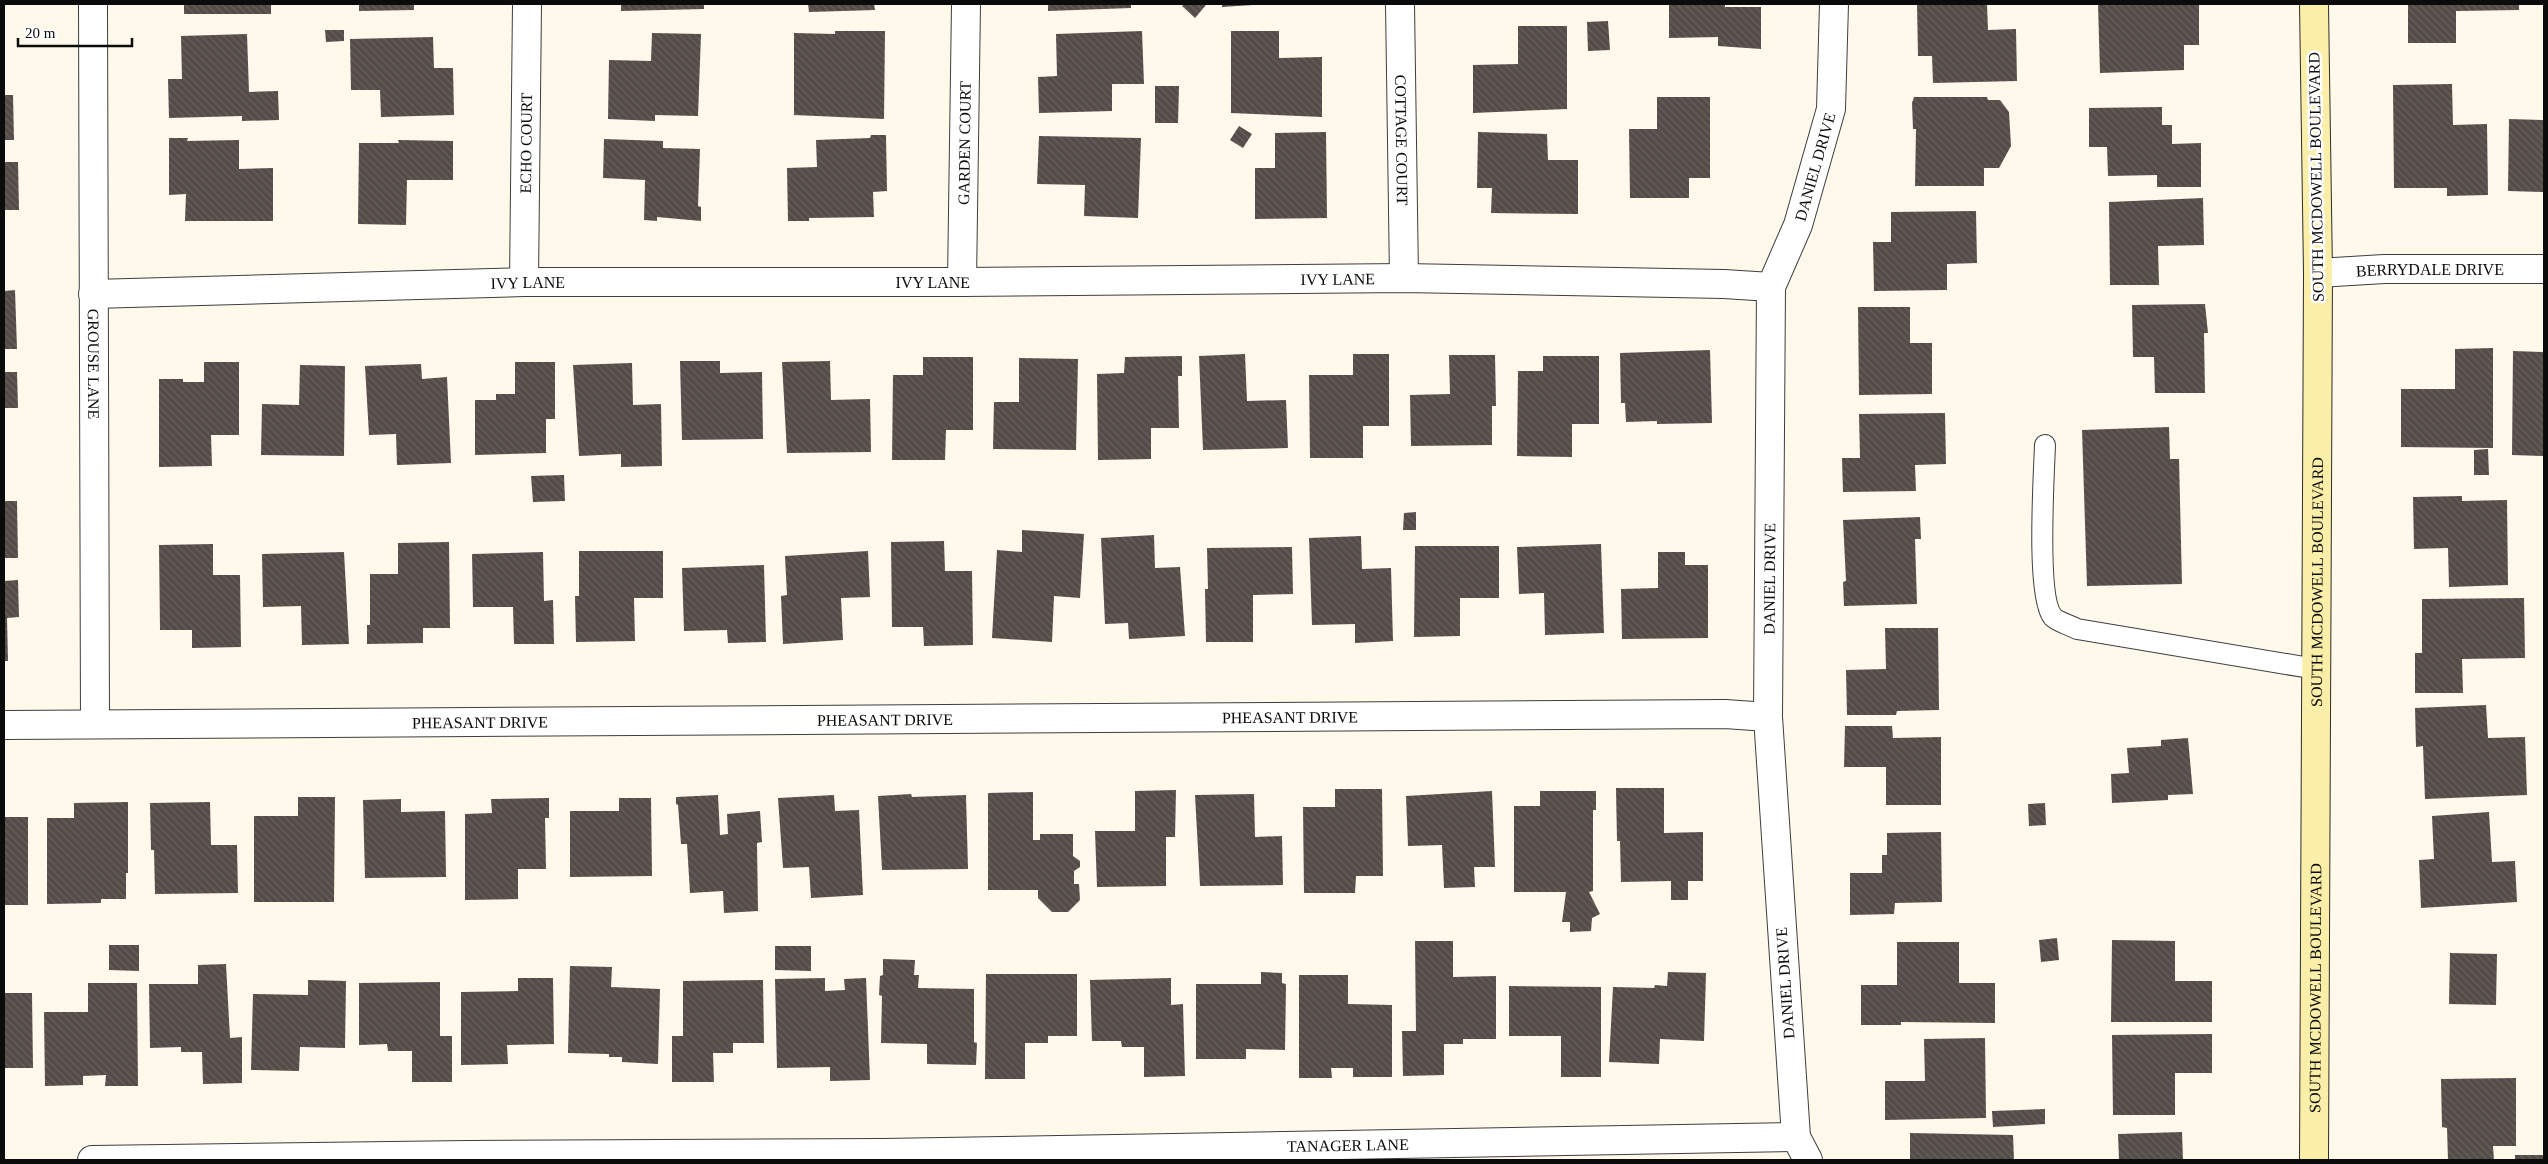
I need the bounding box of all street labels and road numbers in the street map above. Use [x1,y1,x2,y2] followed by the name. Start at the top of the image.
[2305,52,2327,302] street label: SOUTH MCDOWELL BOULEVARD
[1393,75,1411,206] street label: COTTAGE COURT
[955,81,973,205] street label: GARDEN COURT
[516,92,535,194] street label: ECHO COURT
[1791,111,1838,223] street label: DANIEL DRIVE
[2355,260,2504,279] street label: BERRYDALE DRIVE
[1300,270,1375,287] street label: IVY LANE
[896,273,970,291] street label: IVY LANE
[490,274,565,291] street label: IVY LANE
[85,309,103,419] street label: GROUSE LANE
[2308,457,2326,707] street label: SOUTH MCDOWELL BOULEVARD
[1760,523,1778,635] street label: DANIEL DRIVE
[1222,708,1358,726] street label: PHEASANT DRIVE
[817,710,953,728] street label: PHEASANT DRIVE
[412,713,548,731] street label: PHEASANT DRIVE
[2306,863,2324,1113] street label: SOUTH MCDOWELL BOULEVARD
[1773,927,1797,1039] street label: DANIEL DRIVE
[1287,1135,1409,1154] street label: TANAGER LANE

